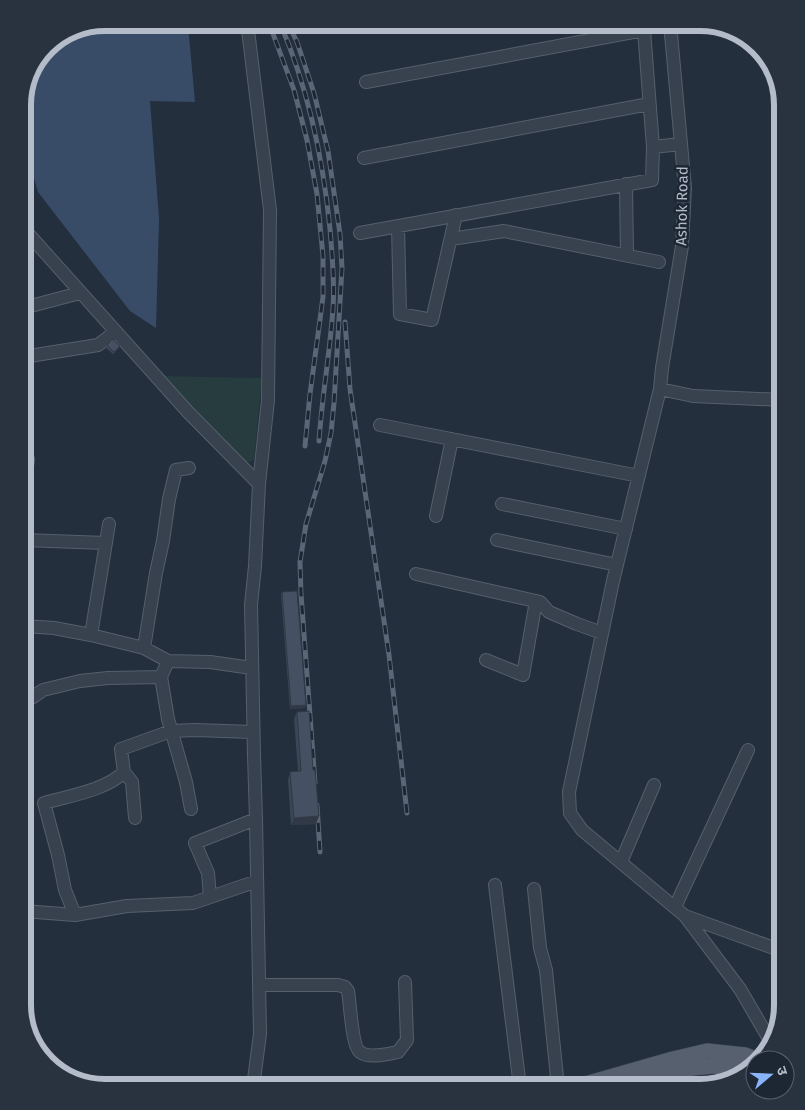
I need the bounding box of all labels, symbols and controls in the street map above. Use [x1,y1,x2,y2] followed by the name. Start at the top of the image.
[672,166,692,246] street label: Ashok Road
[745,1050,795,1100] north arrow
[772,1064,791,1078] text: उ

